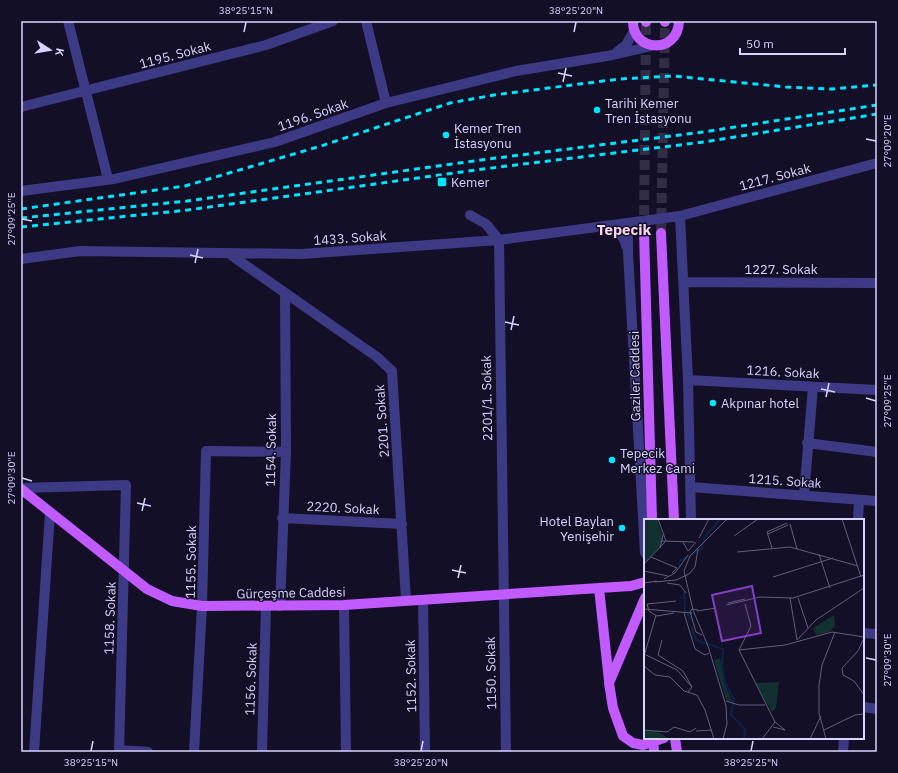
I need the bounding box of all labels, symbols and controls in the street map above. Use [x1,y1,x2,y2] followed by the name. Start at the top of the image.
[219,4,273,17] text: 38°25'15"N
[549,4,603,17] text: 38°25'20"N
[30,30,70,70] north arrow
[740,30,845,56] scale bar
[746,36,774,51] text: 50 m
[137,37,213,73] street label: 1195. Sokak
[52,47,67,58] text: K
[276,95,351,135] street label: 1196. Sokak
[605,95,692,127] place label: Tarihi Kemer Tren İstasyonu
[592,105,602,115] marker: Tarihi Kemer Tren İstasyonu
[881,114,894,168] text: 27°09'20"E
[454,120,521,152] place label: Kemer Tren İstasyonu
[441,130,451,140] marker: Kemer Tren İstasyonu
[737,159,813,195] street label: 1217. Sokak
[451,174,490,191] place label: Kemer
[436,176,448,188] marker: Kemer
[5,192,18,246] text: 27°09'25"E
[597,220,652,239] district label: Tepecik
[313,227,387,249] street label: 1433. Sokak
[744,261,818,278] street label: 1227. Sokak
[626,331,644,421] street label: Gaziler Caddesi
[478,355,496,441] street label: 2201/1. Sokak
[746,362,820,382] street label: 1216. Sokak
[881,374,894,428] text: 27°09'25"E
[371,384,393,458] street label: 2201. Sokak
[721,395,799,412] place label: Akpınar hotel
[708,398,718,408] marker: Akpınar hotel
[262,413,280,487] street label: 1154. Sokak
[620,445,695,477] place label: Tepecik Merkez Cami
[5,451,18,505] text: 27°09'30"E
[607,455,617,465] marker: Tepecik Merkez Cami
[748,470,822,492] street label: 1215. Sokak
[306,498,380,518] street label: 2220. Sokak
[540,513,614,545] place label: Hotel Baylan Yenişehir
[644,519,864,739] inset map
[617,523,627,533] marker: Hotel Baylan Yenişehir
[182,525,200,599] street label: 1155. Sokak
[100,581,120,655] street label: 1158. Sokak
[236,584,346,602] street label: Gürçeşme Caddesi
[881,633,894,687] text: 27°09'30"E
[482,636,500,710] street label: 1150. Sokak
[402,639,420,713] street label: 1152. Sokak
[241,642,261,716] street label: 1156. Sokak
[64,756,118,769] text: 38°25'15"N
[394,756,448,769] text: 38°25'20"N
[724,756,778,769] text: 38°25'25"N

